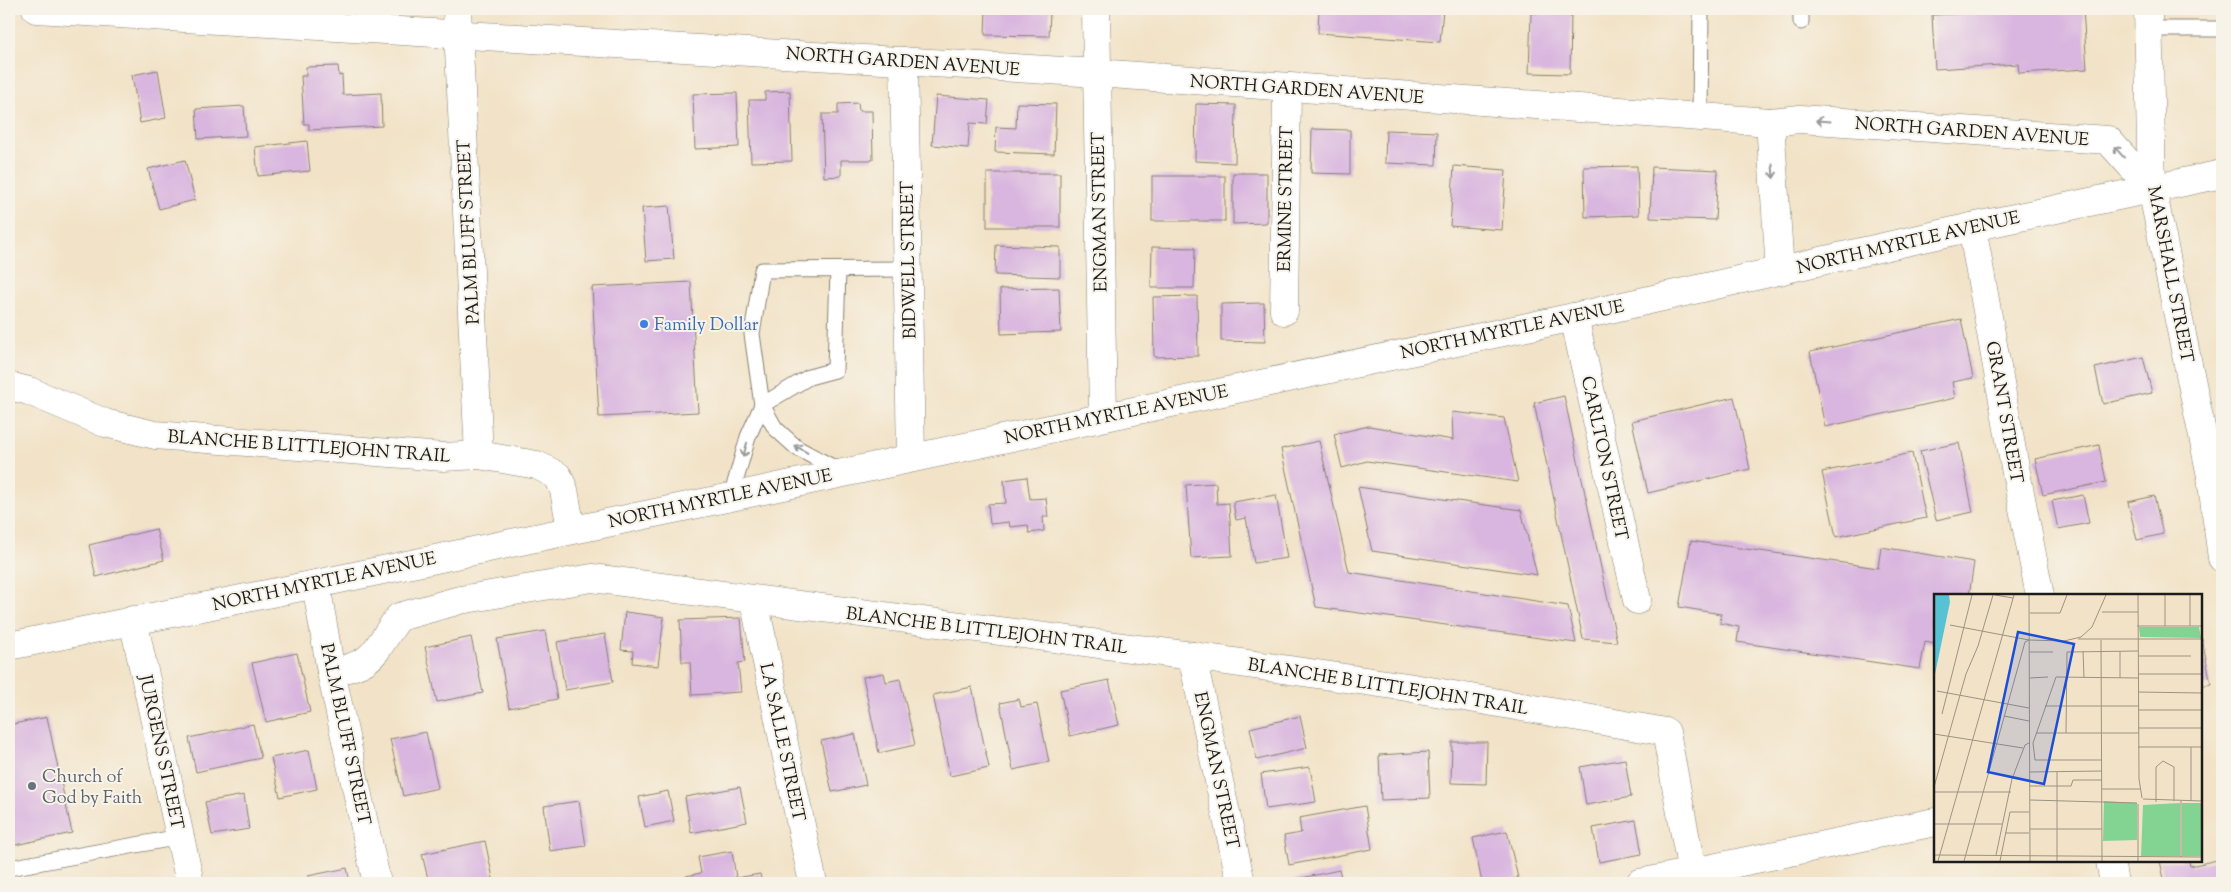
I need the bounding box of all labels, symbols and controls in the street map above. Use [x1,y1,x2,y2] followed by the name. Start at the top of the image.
[785,42,1021,84] street label: NORTH GARDEN AVENUE
[1189,70,1425,112] street label: NORTH GARDEN AVENUE
[1854,112,2090,154] street label: NORTH GARDEN AVENUE
[1815,116,1831,125] one-way arrow
[1273,125,1301,272] street label: ERMINE STREET
[1087,131,1115,292] street label: ENGMAN STREET
[452,138,488,325] street label: PALM BLUFF STREET
[2113,146,2125,159] one-way arrow
[1769,163,1778,179] one-way arrow
[896,180,924,339] street label: BIDWELL STREET
[2139,184,2199,365] street label: MARSHALL STREET
[1794,206,2023,282] street label: NORTH MYRTLE AVENUE
[1398,295,1627,367] street label: NORTH MYRTLE AVENUE
[654,313,759,339] place label: Family Dollar
[638,318,650,330] marker: Family Dollar
[1978,339,2028,486] street label: GRANT STREET
[1573,374,1633,543] street label: CARLTON STREET
[1002,380,1231,452] street label: NORTH MYRTLE AVENUE
[167,425,451,471] street label: BLANCHE B LITTLEJOHN TRAIL
[739,442,749,458] one-way arrow
[794,444,808,455] one-way arrow
[606,464,835,536] street label: NORTH MYRTLE AVENUE
[210,547,439,619] street label: NORTH MYRTLE AVENUE
[1934,594,2201,862] inset map
[844,602,1129,662] street label: BLANCHE B LITTLEJOHN TRAIL
[312,641,376,828] street label: PALM BLUFF STREET
[1246,653,1530,723] street label: BLANCHE B LITTLEJOHN TRAIL
[752,661,811,824] street label: LA SALLE STREET
[131,672,189,832] street label: JURGENS STREET
[1186,689,1244,852] street label: ENGMAN STREET
[42,765,143,812] place label: Church of God by Faith
[26,780,38,792] marker: Church of God by Faith

